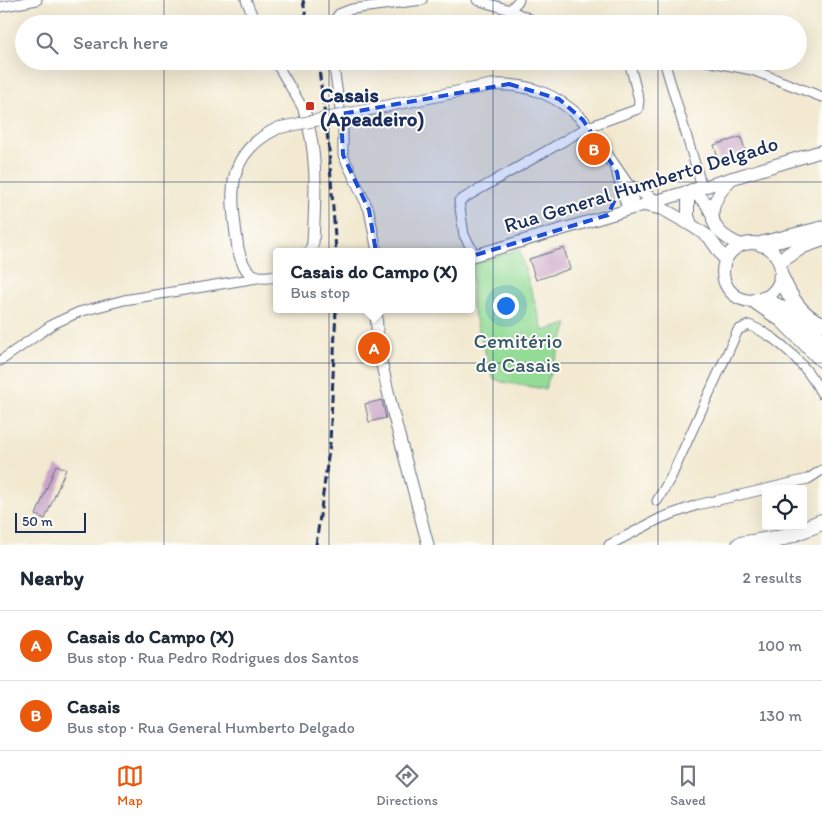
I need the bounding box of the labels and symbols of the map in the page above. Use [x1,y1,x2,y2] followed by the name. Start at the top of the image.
[320,82,424,132] place label: Casais (Apeadeiro)
[304,100,316,112] marker: Casais (Apeadeiro)
[501,130,781,238] street label: Rua General Humberto Delgado
[578,130,610,168] pin: B
[493,293,519,319] your location
[474,328,562,377] park label: Cemitério de Casais
[358,329,390,367] pin: A
[15,510,86,533] scale bar

